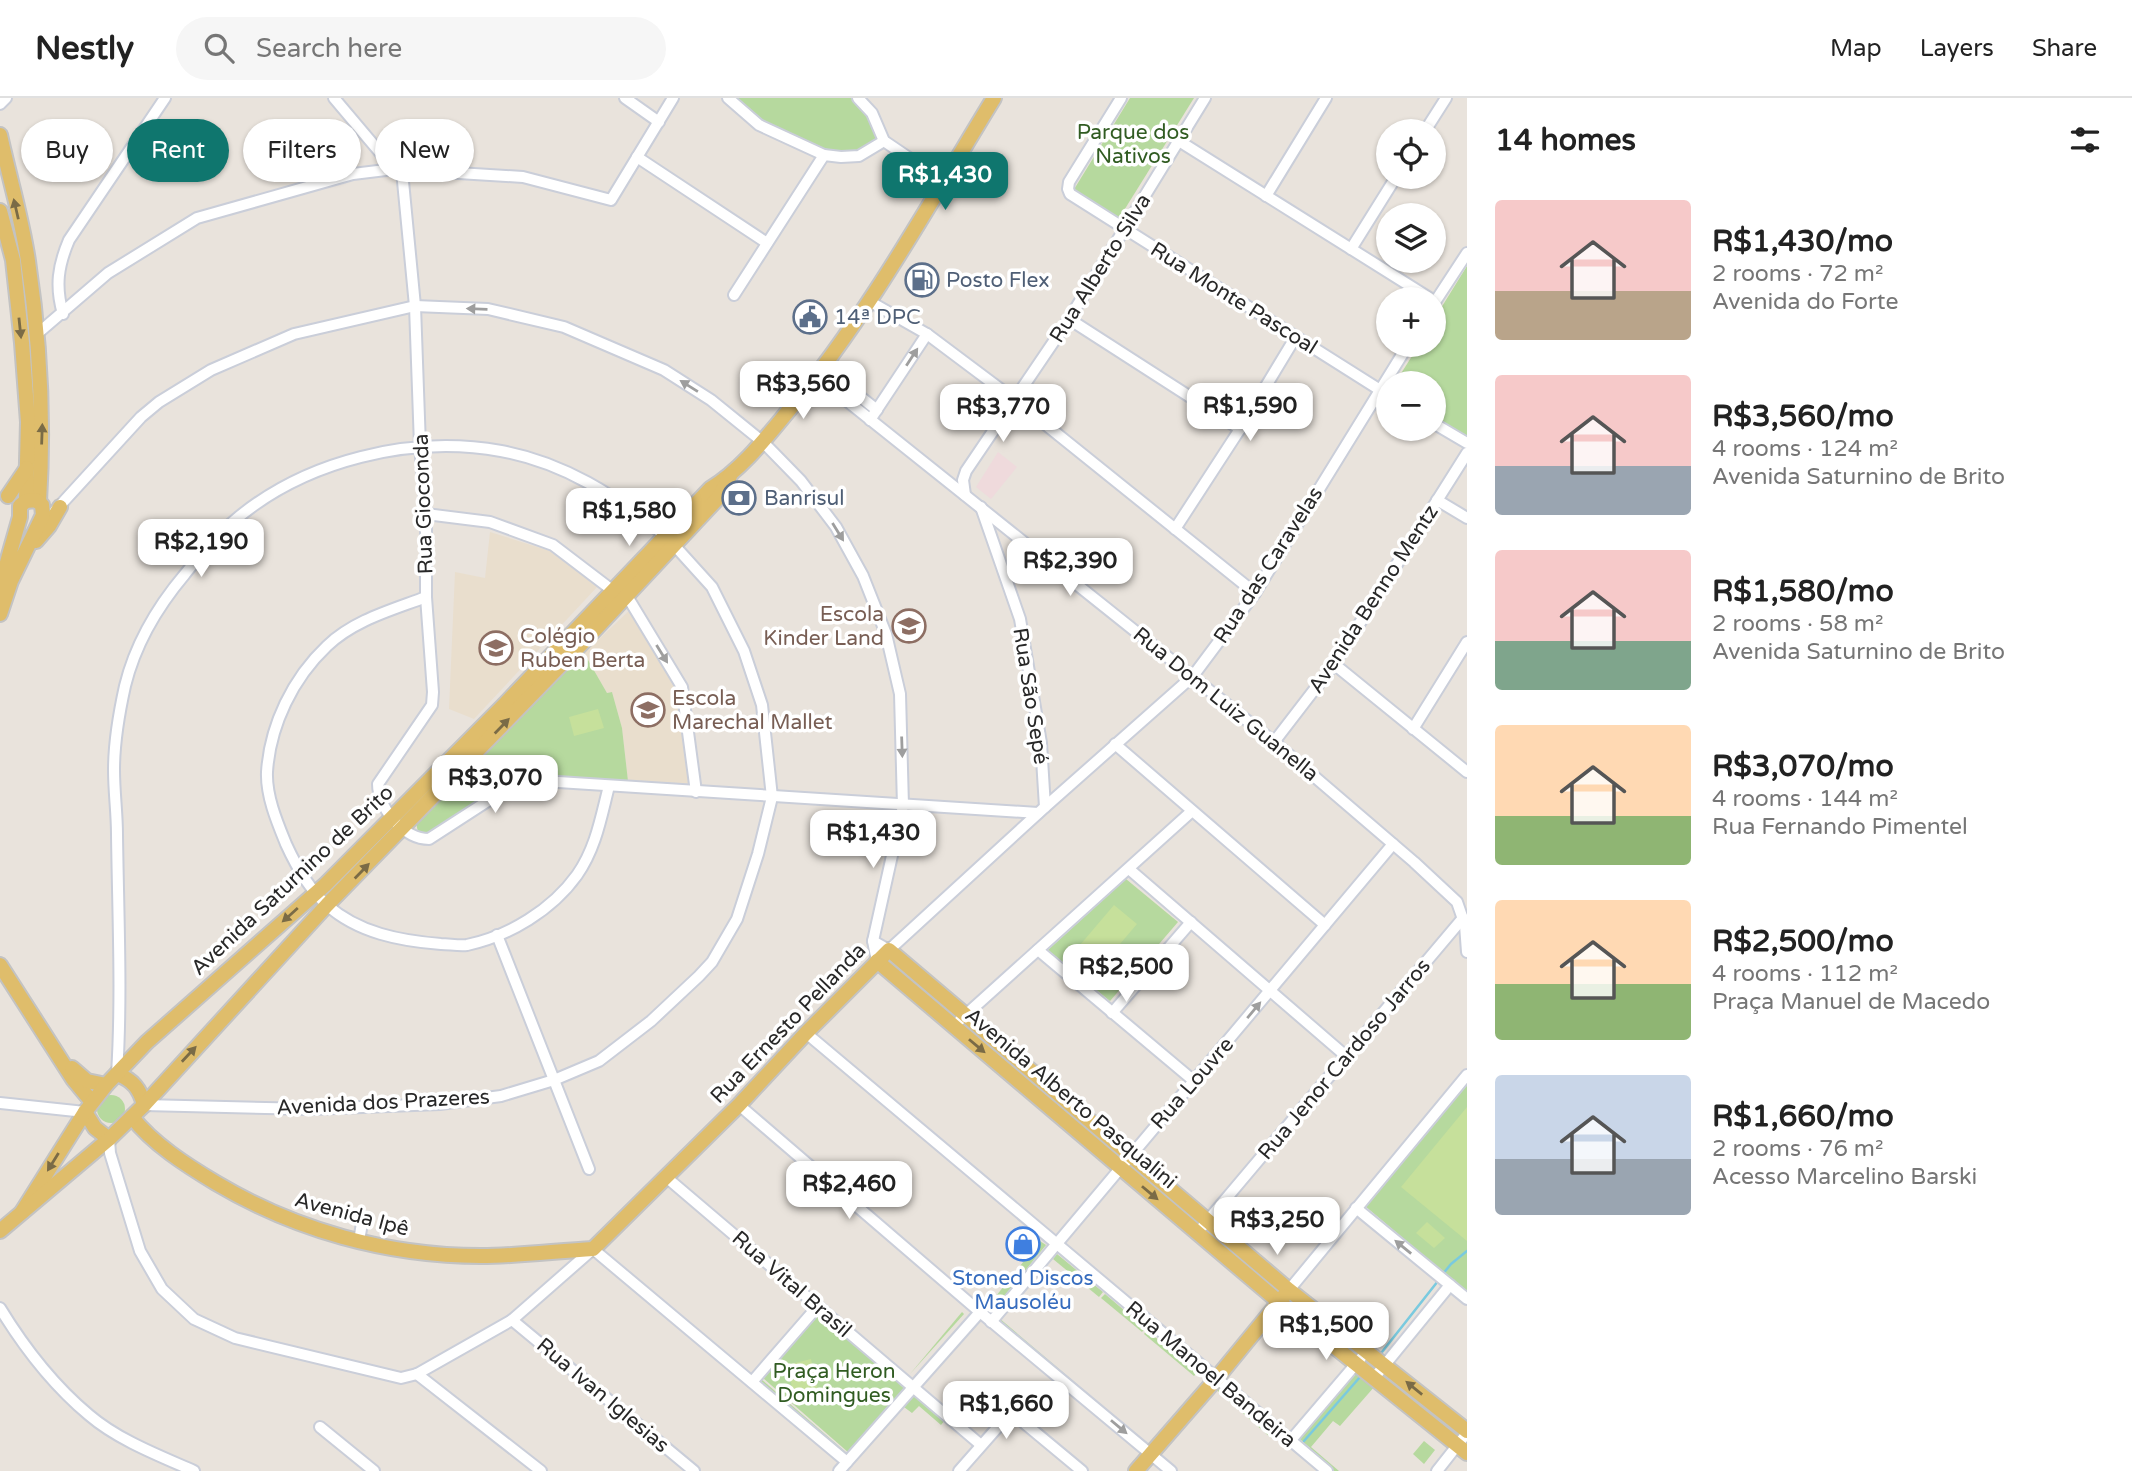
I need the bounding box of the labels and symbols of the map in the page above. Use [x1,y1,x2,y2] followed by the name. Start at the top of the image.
[1077,120,1189,169] park label: Parque dos Nativos
[880,152,1010,212] pin: R$1,430
[1044,189,1156,347] street label: Rua Alberto Silva
[10,198,21,220] one-way arrow
[1146,237,1322,360] street label: Rua Monte Pascoal
[903,261,941,299] fuel station icon: Posto Flex
[946,268,1050,293] place label: Posto Flex
[791,298,829,336] public building icon: 14ª DPC
[466,303,488,314] one-way arrow
[834,305,921,330] place label: 14ª DPC
[15,318,26,340] one-way arrow
[905,348,919,366] one-way arrow
[738,362,868,421] pin: R$3,560
[679,380,699,393] one-way arrow
[938,384,1068,444] pin: R$3,770
[1185,384,1315,443] pin: R$1,590
[37,423,48,445] one-way arrow
[409,433,438,575] street label: Rua Gioconda
[720,479,758,517] bank icon: Banrisul
[1208,482,1328,648] street label: Rua das Caravelas
[764,486,845,511] place label: Banrisul
[564,489,694,548] pin: R$1,580
[1303,500,1444,698] street label: Avenida Benno Mentz
[136,519,266,579] pin: R$2,190
[832,522,844,541] one-way arrow
[1005,538,1135,598] pin: R$2,390
[763,602,884,651] place label: Escola Kinder Land
[890,607,928,645] school or university icon: Escola Kinder Land
[1128,622,1323,787] street label: Rua Dom Luiz Guanella
[520,624,645,673] place label: Colégio Ruben Berta
[1007,626,1054,766] street label: Rua São Sepé
[477,629,515,667] school or university icon: Colégio Ruben Berta
[656,645,669,664] one-way arrow
[672,686,833,735] place label: Escola Marechal Mallet
[629,691,667,729] school or university icon: Escola Marechal Mallet
[494,718,510,735] one-way arrow
[896,736,907,758] one-way arrow
[430,756,560,815] pin: R$3,070
[186,780,399,981] street label: Avenida Saturnino de Brito
[808,810,938,870] pin: R$1,430
[353,863,369,880] one-way arrow
[281,907,299,923] one-way arrow
[705,938,871,1109] street label: Rua Ernesto Pellanda
[1061,944,1191,1004] pin: R$2,500
[1253,954,1436,1165] street label: Rua Jenor Cardoso Jarros
[1246,1002,1261,1019] one-way arrow
[960,1003,1181,1194] street label: Avenida Alberto Pasqualini
[1146,1032,1239,1134] street label: Rua Louvre
[968,1038,985,1053] one-way arrow
[181,1045,197,1063] one-way arrow
[276,1084,490,1121] street label: Avenida dos Prazeres
[47,1152,60,1172] one-way arrow
[784,1162,914,1221] pin: R$2,460
[1142,1185,1159,1200] one-way arrow
[292,1187,412,1242] street label: Avenida Ipê
[1212,1198,1342,1257] pin: R$3,250
[1004,1225,1042,1263] shop icon: Stoned Discos Mausoléu
[727,1226,856,1343] street label: Rua Vital Brasil
[1395,1239,1413,1254] one-way arrow
[952,1266,1094,1315] place label: Stoned Discos Mausoléu
[1120,1296,1301,1453] street label: Rua Manoel Bandeira
[1261,1302,1391,1362] pin: R$1,500
[531,1333,674,1458] street label: Rua Ivan Iglesias
[773,1359,895,1408] park label: Praça Heron Domingues
[1405,1380,1423,1395] one-way arrow
[941,1382,1071,1441] pin: R$1,660
[1110,1420,1128,1435] one-way arrow

